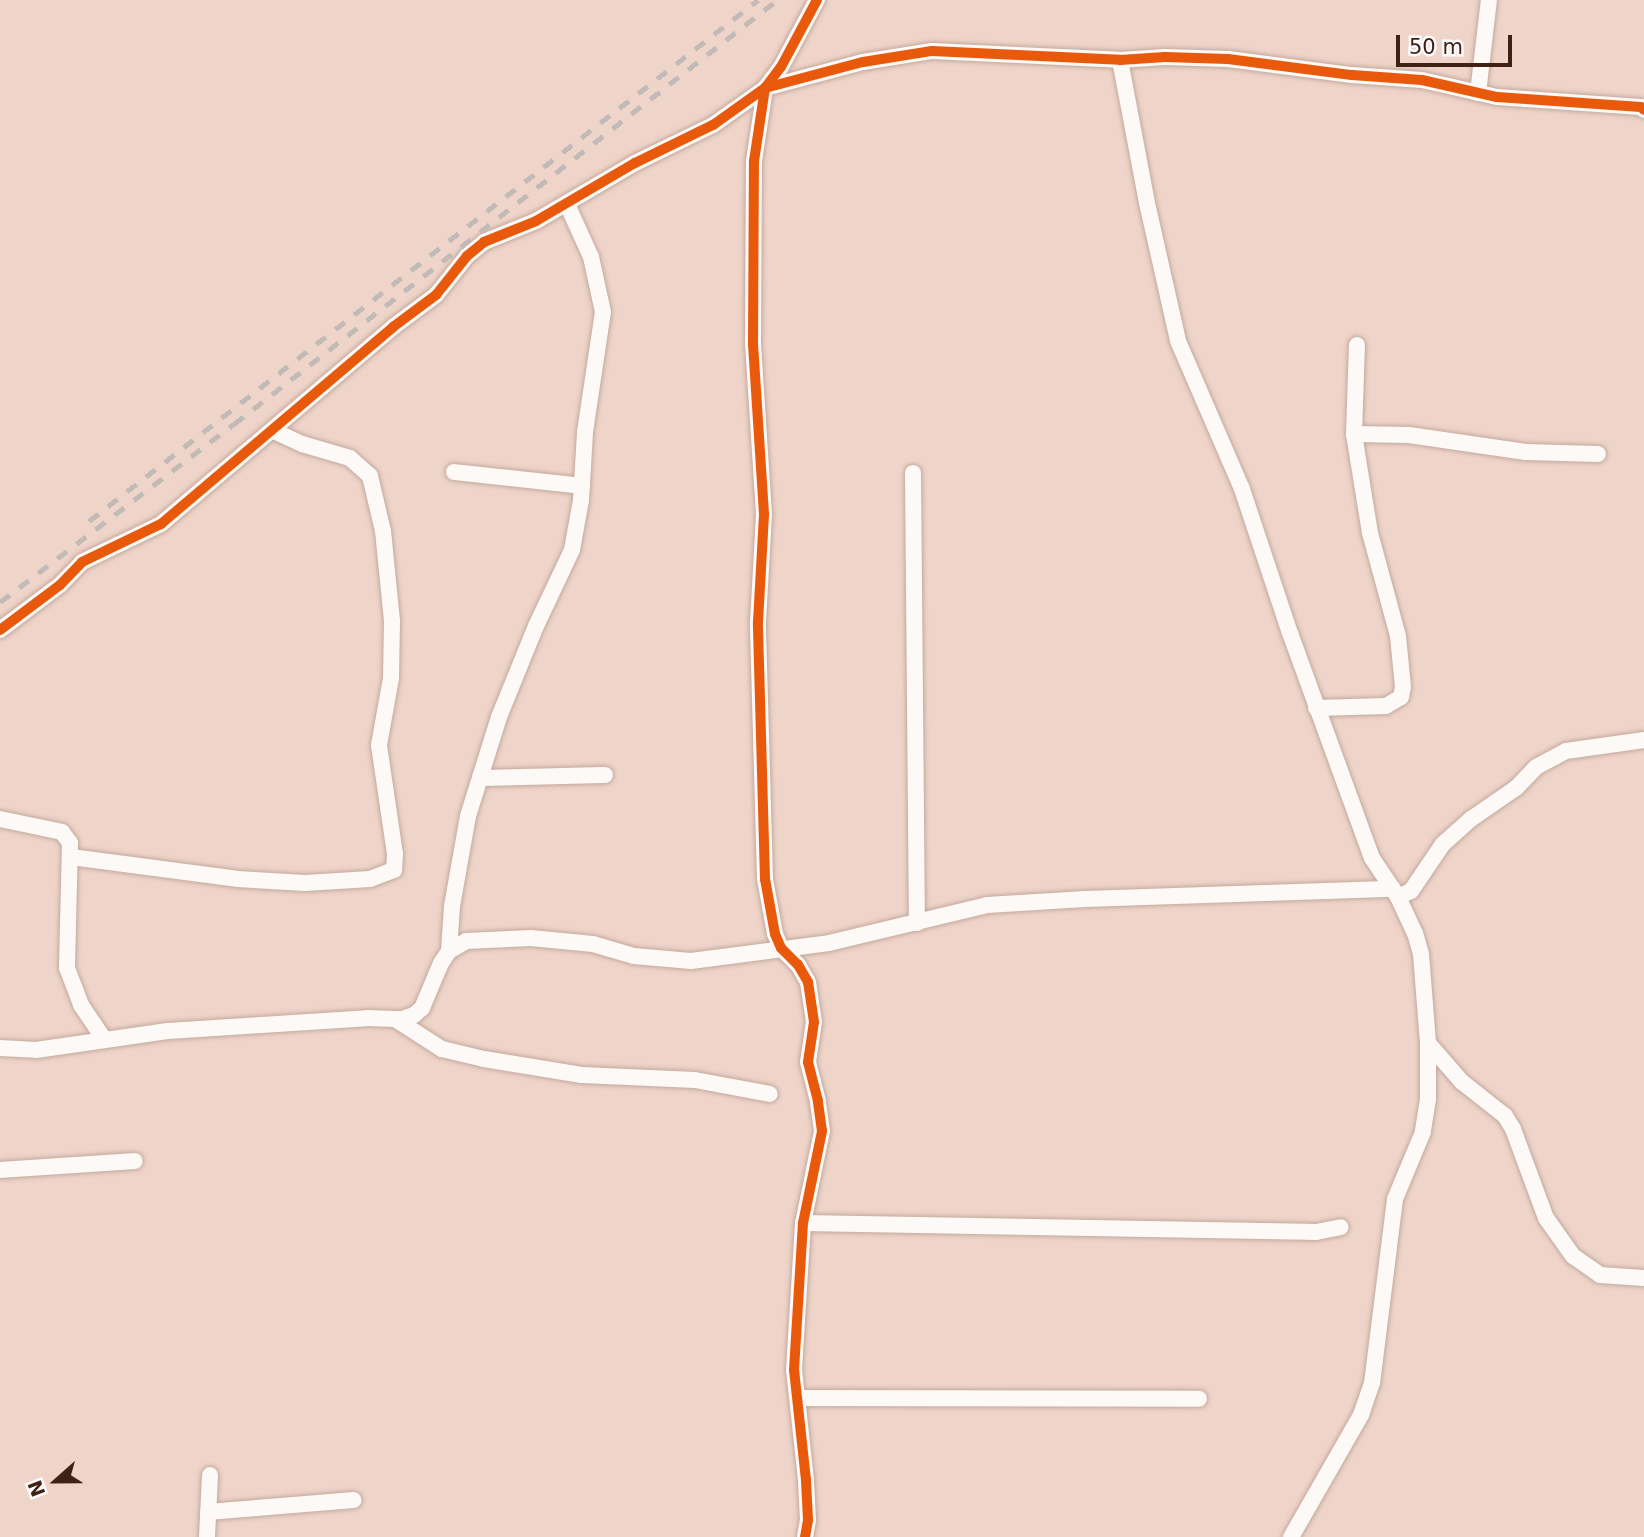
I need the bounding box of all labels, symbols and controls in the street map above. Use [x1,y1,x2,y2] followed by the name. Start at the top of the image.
[1399,21,1514,65] scale bar
[1409,35,1463,59] text: 50 m
[21,1446,91,1516] north arrow
[23,1477,50,1500] text: N

